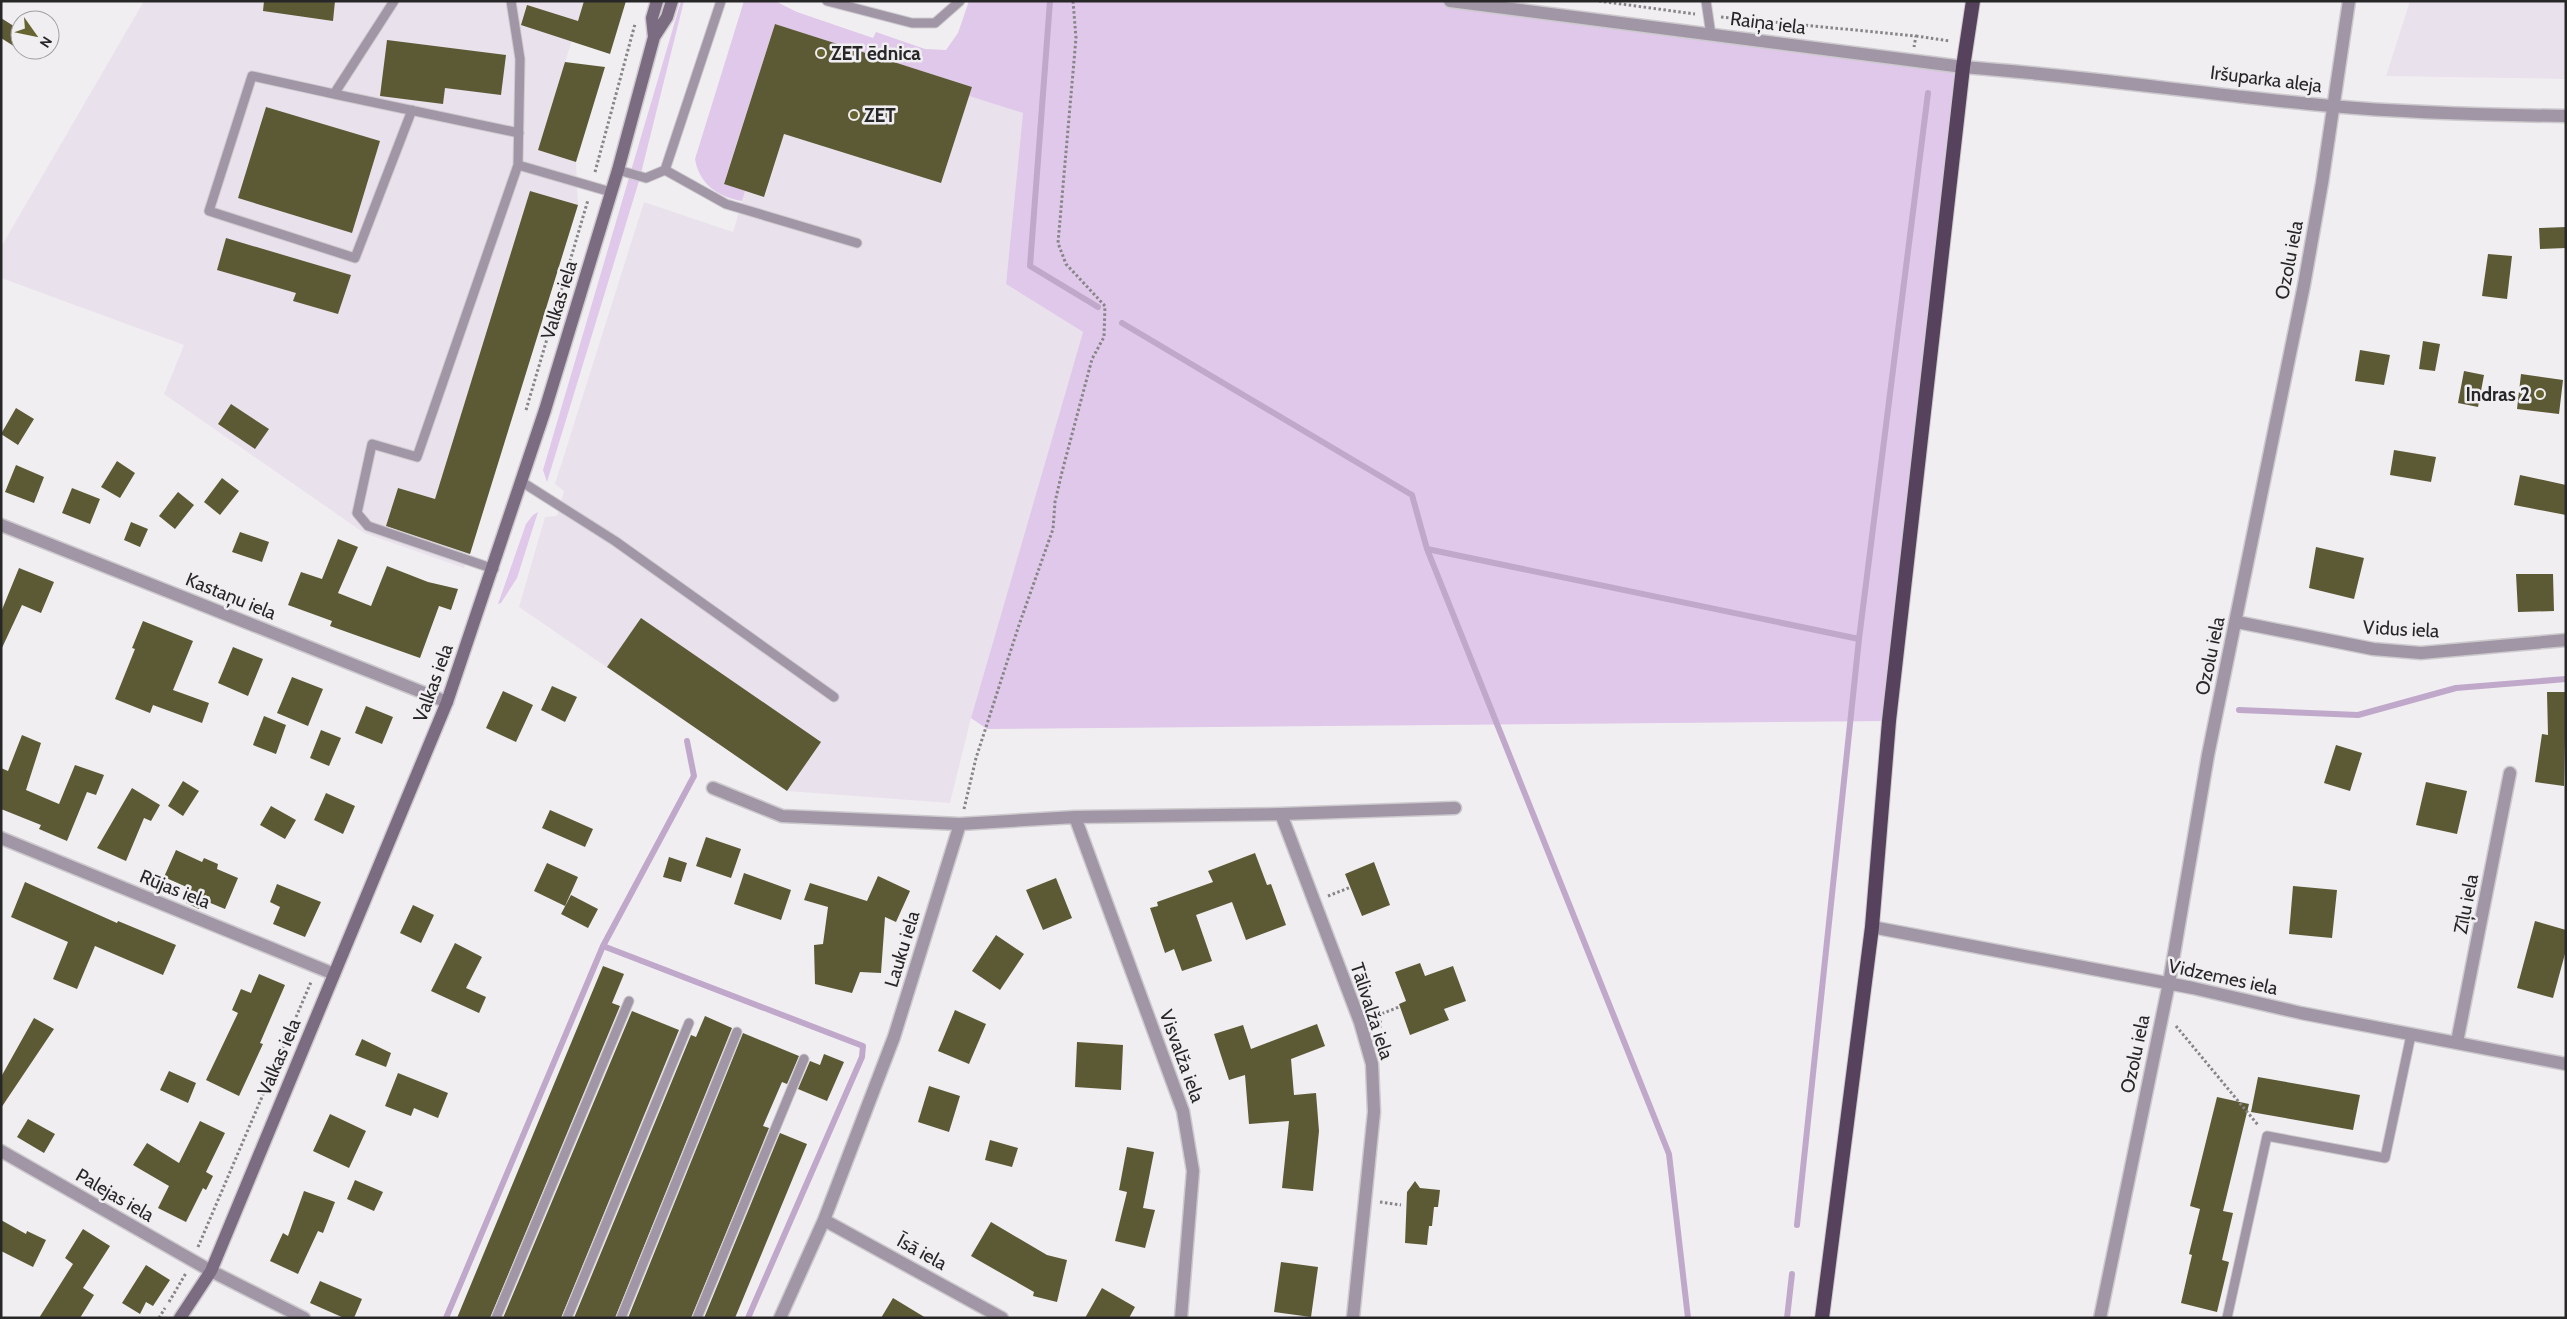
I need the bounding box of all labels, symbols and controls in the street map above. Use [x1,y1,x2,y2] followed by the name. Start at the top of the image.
[1729,7,1807,40] street label: Raiņa iela
[10,10,60,60] north arrow
[36,33,56,51] text: N
[831,42,921,65] place label: ZET ēdnica
[815,47,827,59] marker: ZET ēdnica
[2209,61,2323,97] street label: Iršuparka aleja
[864,104,896,127] place label: ZET
[848,109,860,121] marker: ZET
[2270,219,2308,301] street label: Ozolu iela
[536,258,582,342] street label: Valkas iela
[2465,383,2530,406] place label: Indras 2
[2534,388,2546,400] marker: Indras 2
[182,567,280,625] street label: Kastaņu iela
[2190,615,2230,697] street label: Ozolu iela
[2362,616,2440,642] street label: Vidus iela
[408,641,458,725] street label: Valkas iela
[136,864,214,914] street label: Rūjas iela
[2449,872,2484,936] street label: Zīļu iela
[879,908,925,990] street label: Lauku iela
[2166,954,2280,1000] street label: Vidzemes iela
[1346,960,1398,1062] street label: Tālivalža iela
[1155,1007,1209,1105] street label: Visvalža iela
[2115,1013,2155,1095] street label: Ozolu iela
[252,1015,306,1099] street label: Valkas iela
[72,1163,158,1227] street label: Palejas iela
[892,1228,951,1275] street label: Īsā iela

